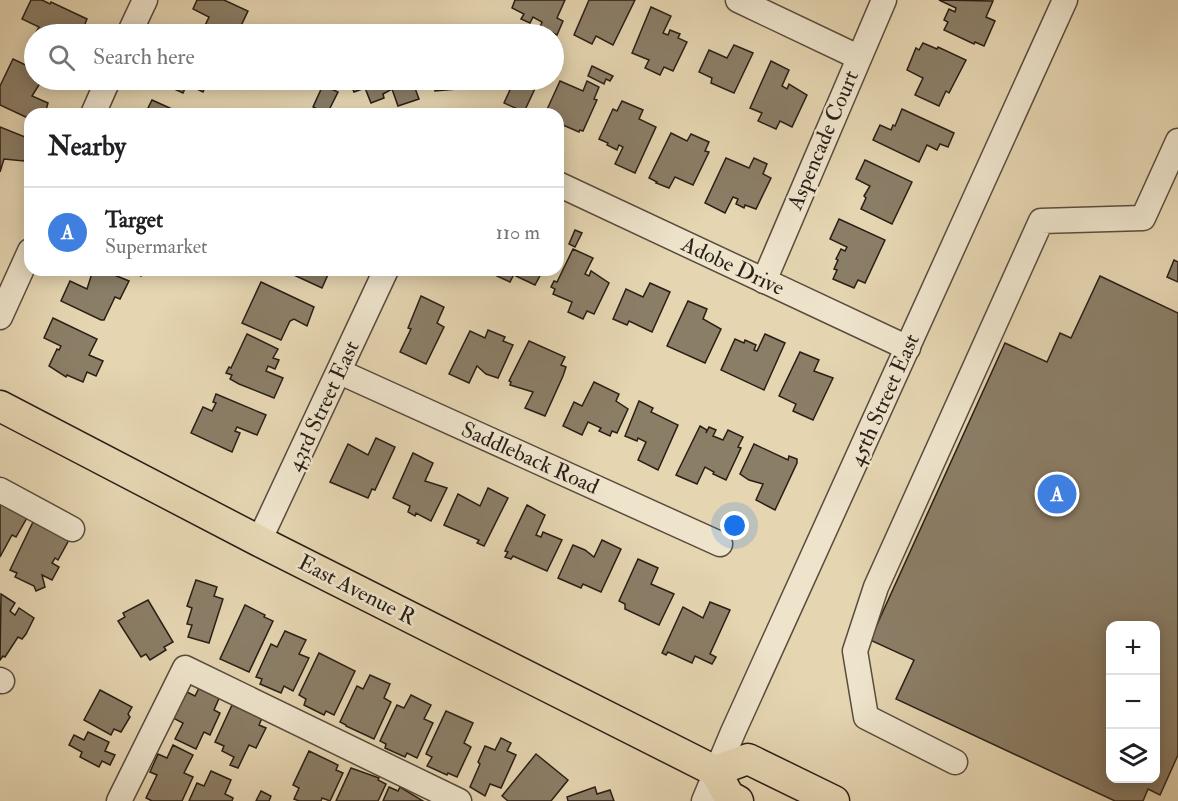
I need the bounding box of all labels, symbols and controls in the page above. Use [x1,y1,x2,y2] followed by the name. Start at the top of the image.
[24,24,564,90] search box
[45,41,78,74] icon: search
[93,43,195,71] text: Search here
[781,66,866,215] street label: Aspencade Court
[48,131,126,163] text: Nearby
[105,206,163,234] text: Target
[61,220,74,245] text: A
[496,220,540,245] text: 110 m
[676,230,789,302] street label: Adobe Drive
[105,234,208,259] text: Supermarket
[842,329,926,471] street label: 45th Street East
[281,336,365,476] street label: 43rd Street East
[457,415,603,501] street label: Saddleback Road
[1038,472,1076,516] pin: A
[720,511,749,540] your location
[294,548,422,632] street label: East Avenue R
[1106,621,1160,783] map controls
[1106,621,1160,675] button: +
[1106,675,1160,729] button: −
[1106,729,1160,783] button: layers

